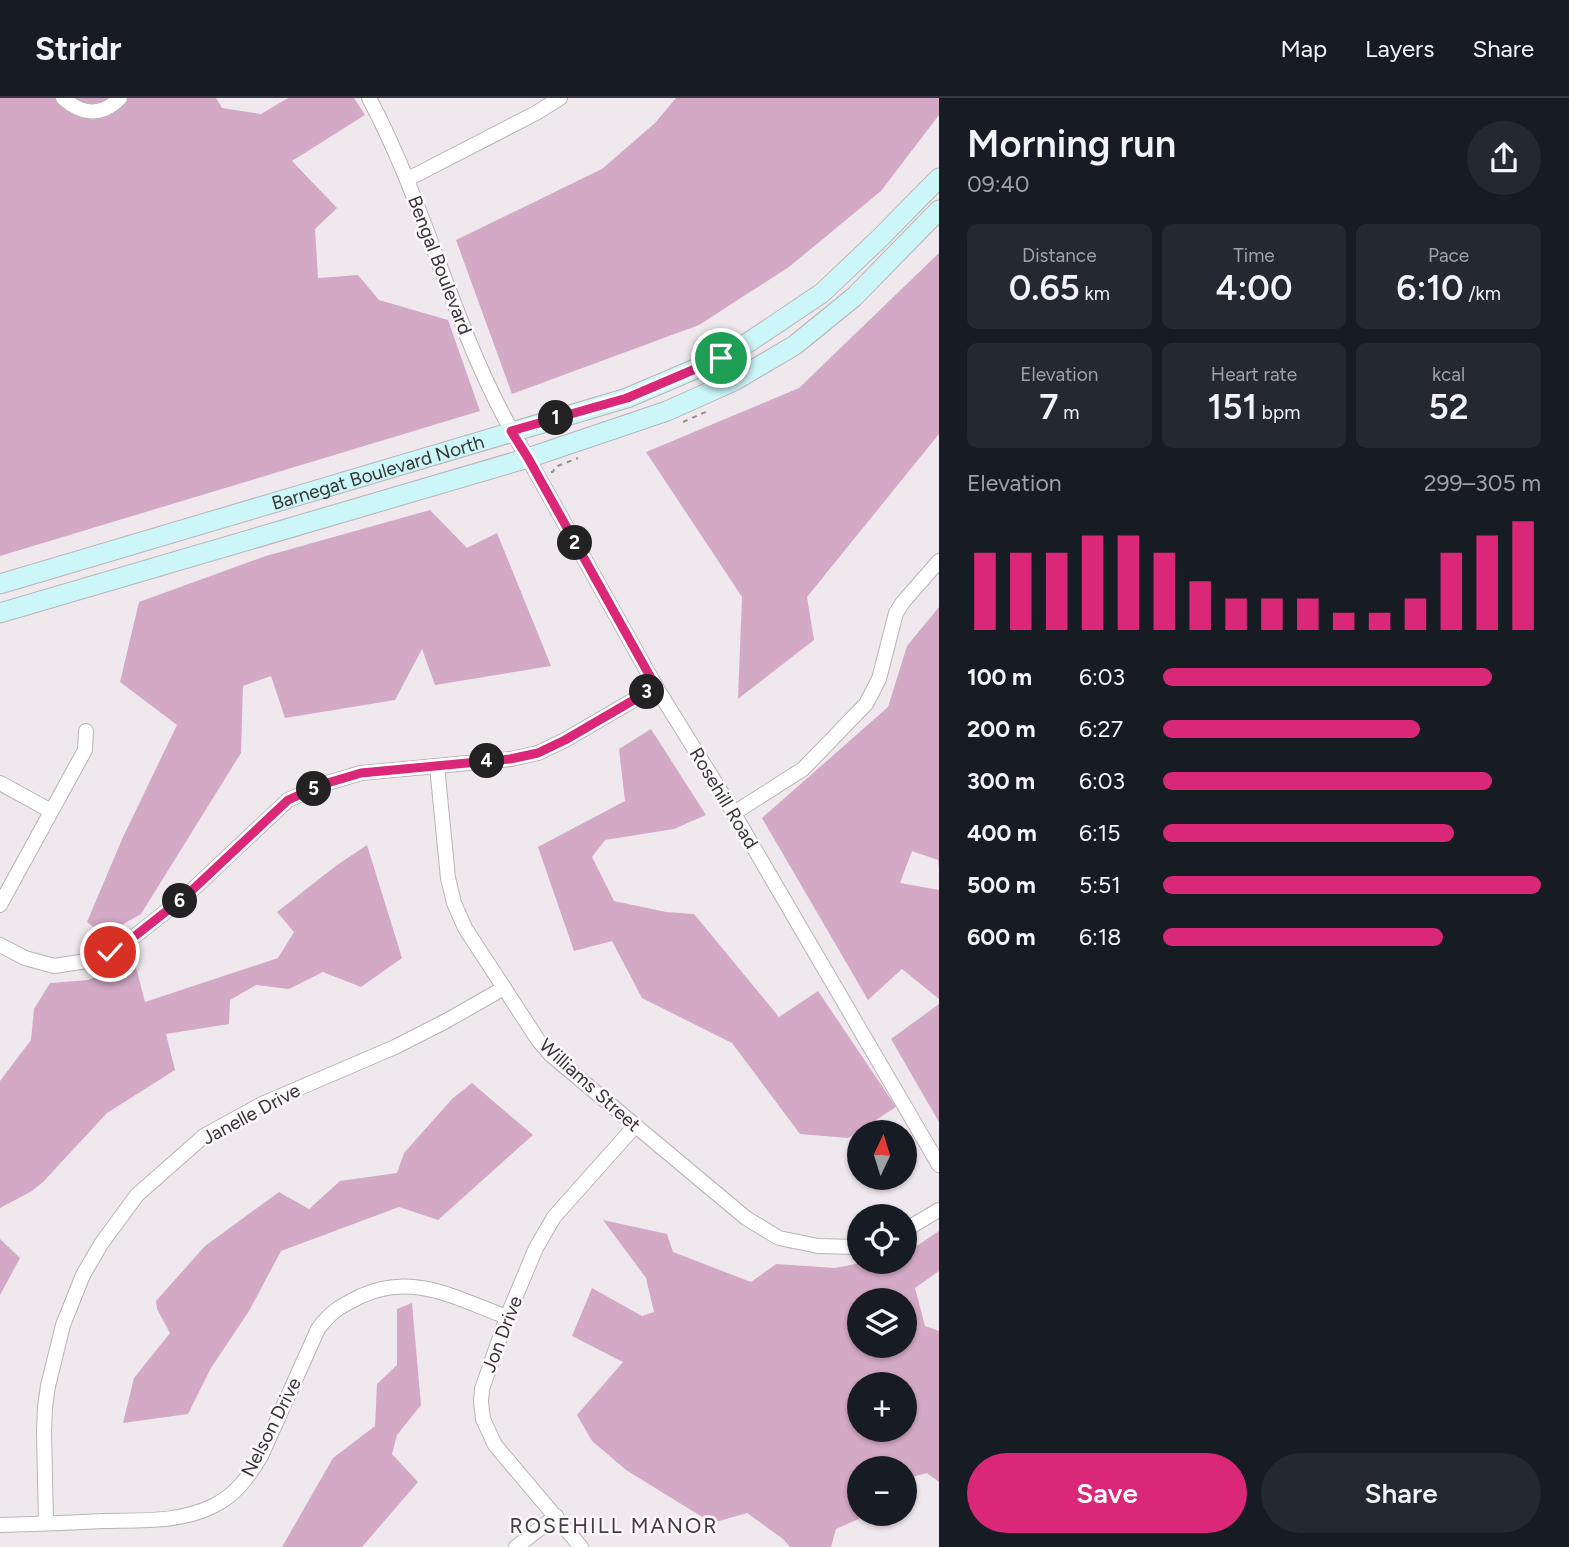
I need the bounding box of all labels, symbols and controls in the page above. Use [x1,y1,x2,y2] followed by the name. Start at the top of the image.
[35,29,122,68] text: Stridr
[1280,34,1327,63] text: Map
[1365,34,1434,63] text: Layers
[1472,34,1534,63] text: Share
[967,121,1176,167] text: Morning run
[1467,121,1541,195] button: share
[967,170,1030,198] text: 09:40
[403,192,477,338] street label: Bengal Boulevard
[1022,244,1097,267] text: Distance
[1233,244,1275,267] text: Time
[1428,244,1469,267] text: Pace
[1009,267,1080,309] text: 0.65
[1215,267,1293,309] text: 4:00
[1396,267,1464,309] text: 6:10
[1080,282,1110,305] text: km
[1464,282,1501,305] text: /km
[691,328,751,388] pin
[702,339,740,377] icon: arrive
[1020,363,1098,386] text: Elevation
[1211,363,1297,386] text: Heart rate
[1432,363,1465,386] text: kcal
[1039,386,1058,428] text: 7
[1208,386,1257,428] text: 151
[1429,386,1469,428] text: 52
[538,400,574,436] pin: 1
[1058,401,1079,424] text: m
[1257,401,1300,424] text: bpm
[551,406,560,429] text: 1
[269,430,487,514] street label: Barnegat Boulevard North
[967,469,1062,497] text: Elevation
[1424,469,1541,497] text: 299–305 m
[558,526,592,560] pin: 2
[569,531,580,554] text: 2
[967,663,1032,691] text: 100 m
[1079,663,1125,691] text: 6:03
[630,674,664,710] pin: 3
[641,680,652,703] text: 3
[967,715,1036,743] text: 200 m
[1079,715,1123,743] text: 6:27
[685,743,763,853] street label: Rosehill Road
[470,744,504,778] pin: 4
[480,749,493,772] text: 4
[967,767,1035,795] text: 300 m
[1079,767,1125,795] text: 6:03
[296,772,332,806] pin: 5
[308,777,319,800] text: 5
[967,819,1037,847] text: 400 m
[1079,819,1121,847] text: 6:15
[967,871,1036,899] text: 500 m
[1079,871,1121,899] text: 5:51
[162,884,198,918] pin: 6
[174,889,185,912] text: 6
[80,922,140,982] pin
[967,923,1036,951] text: 600 m
[1079,923,1121,951] text: 6:18
[91,933,129,971] icon: check
[535,1034,645,1136] street label: Williams Street
[198,1079,304,1149] street label: Janelle Drive
[847,1120,917,1190] north arrow
[847,1120,917,1526] map controls
[847,1204,917,1274] button: locate
[847,1288,917,1358] button: layers
[477,1293,527,1375] street label: Jon Drive
[847,1372,917,1442] button: +
[236,1373,306,1481] street label: Nelson Drive
[967,1453,1247,1533] button: Save
[1261,1453,1541,1533] button: Share
[847,1456,917,1526] button: −
[510,1513,718,1538] district label: ROSEHILL MANOR

